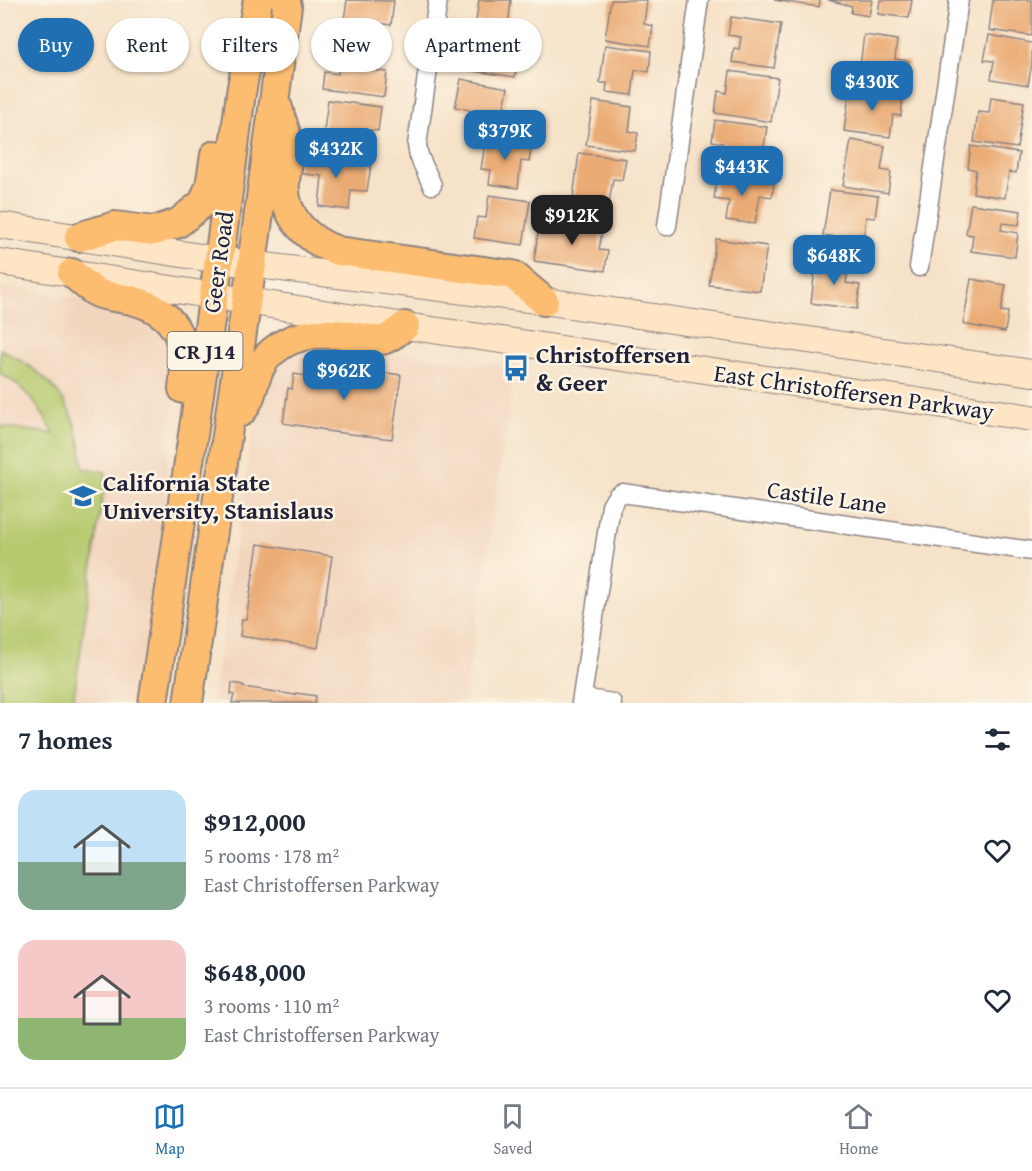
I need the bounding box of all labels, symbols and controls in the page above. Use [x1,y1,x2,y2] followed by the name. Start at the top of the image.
[18,18,94,72] chip: Buy
[106,18,189,72] chip: Rent
[201,18,299,72] chip: Filters
[311,18,392,72] chip: New
[404,18,542,72] chip: Apartment
[830,61,914,112] pin: $430K
[845,66,899,95] text: $430K
[463,110,547,161] pin: $379K
[478,115,532,144] text: $379K
[294,128,378,179] pin: $432K
[309,133,363,162] text: $432K
[700,146,784,197] pin: $443K
[715,151,769,180] text: $443K
[530,195,614,246] pin: $912K
[545,200,599,229] text: $912K
[194,209,242,315] street label: Geer Road
[792,235,876,286] pin: $648K
[807,240,861,269] text: $648K
[168,332,242,370] road number: CR J14
[536,337,690,400] place label: Christoffersen & Geer
[302,350,386,401] pin: $962K
[501,353,531,383] bus stop icon: Christoffersen & Geer
[317,355,371,384] text: $962K
[712,355,996,429] street label: East Christoffersen Parkway
[103,465,334,528] place label: California State University, Stanislaus
[765,471,889,523] street label: Castile Lane
[68,481,98,511] school or university icon: California State University, Stanislaus
[18,720,113,759] text: 7 homes
[981,723,1014,756] icon: filters
[204,802,306,841] text: $912,000
[66,814,138,886] icon: home
[981,834,1014,867] icon: heart
[204,841,339,870] text: 5 rooms · 178 m²
[204,870,439,899] text: East Christoffersen Parkway
[204,952,306,991] text: $648,000
[66,964,138,1036] icon: home
[981,984,1014,1017] icon: heart
[204,991,339,1020] text: 3 rooms · 110 m²
[204,1020,439,1049] text: East Christoffersen Parkway
[153,1100,186,1160] tab: Map
[493,1100,532,1160] tab: Saved
[839,1100,879,1160] tab: Home

